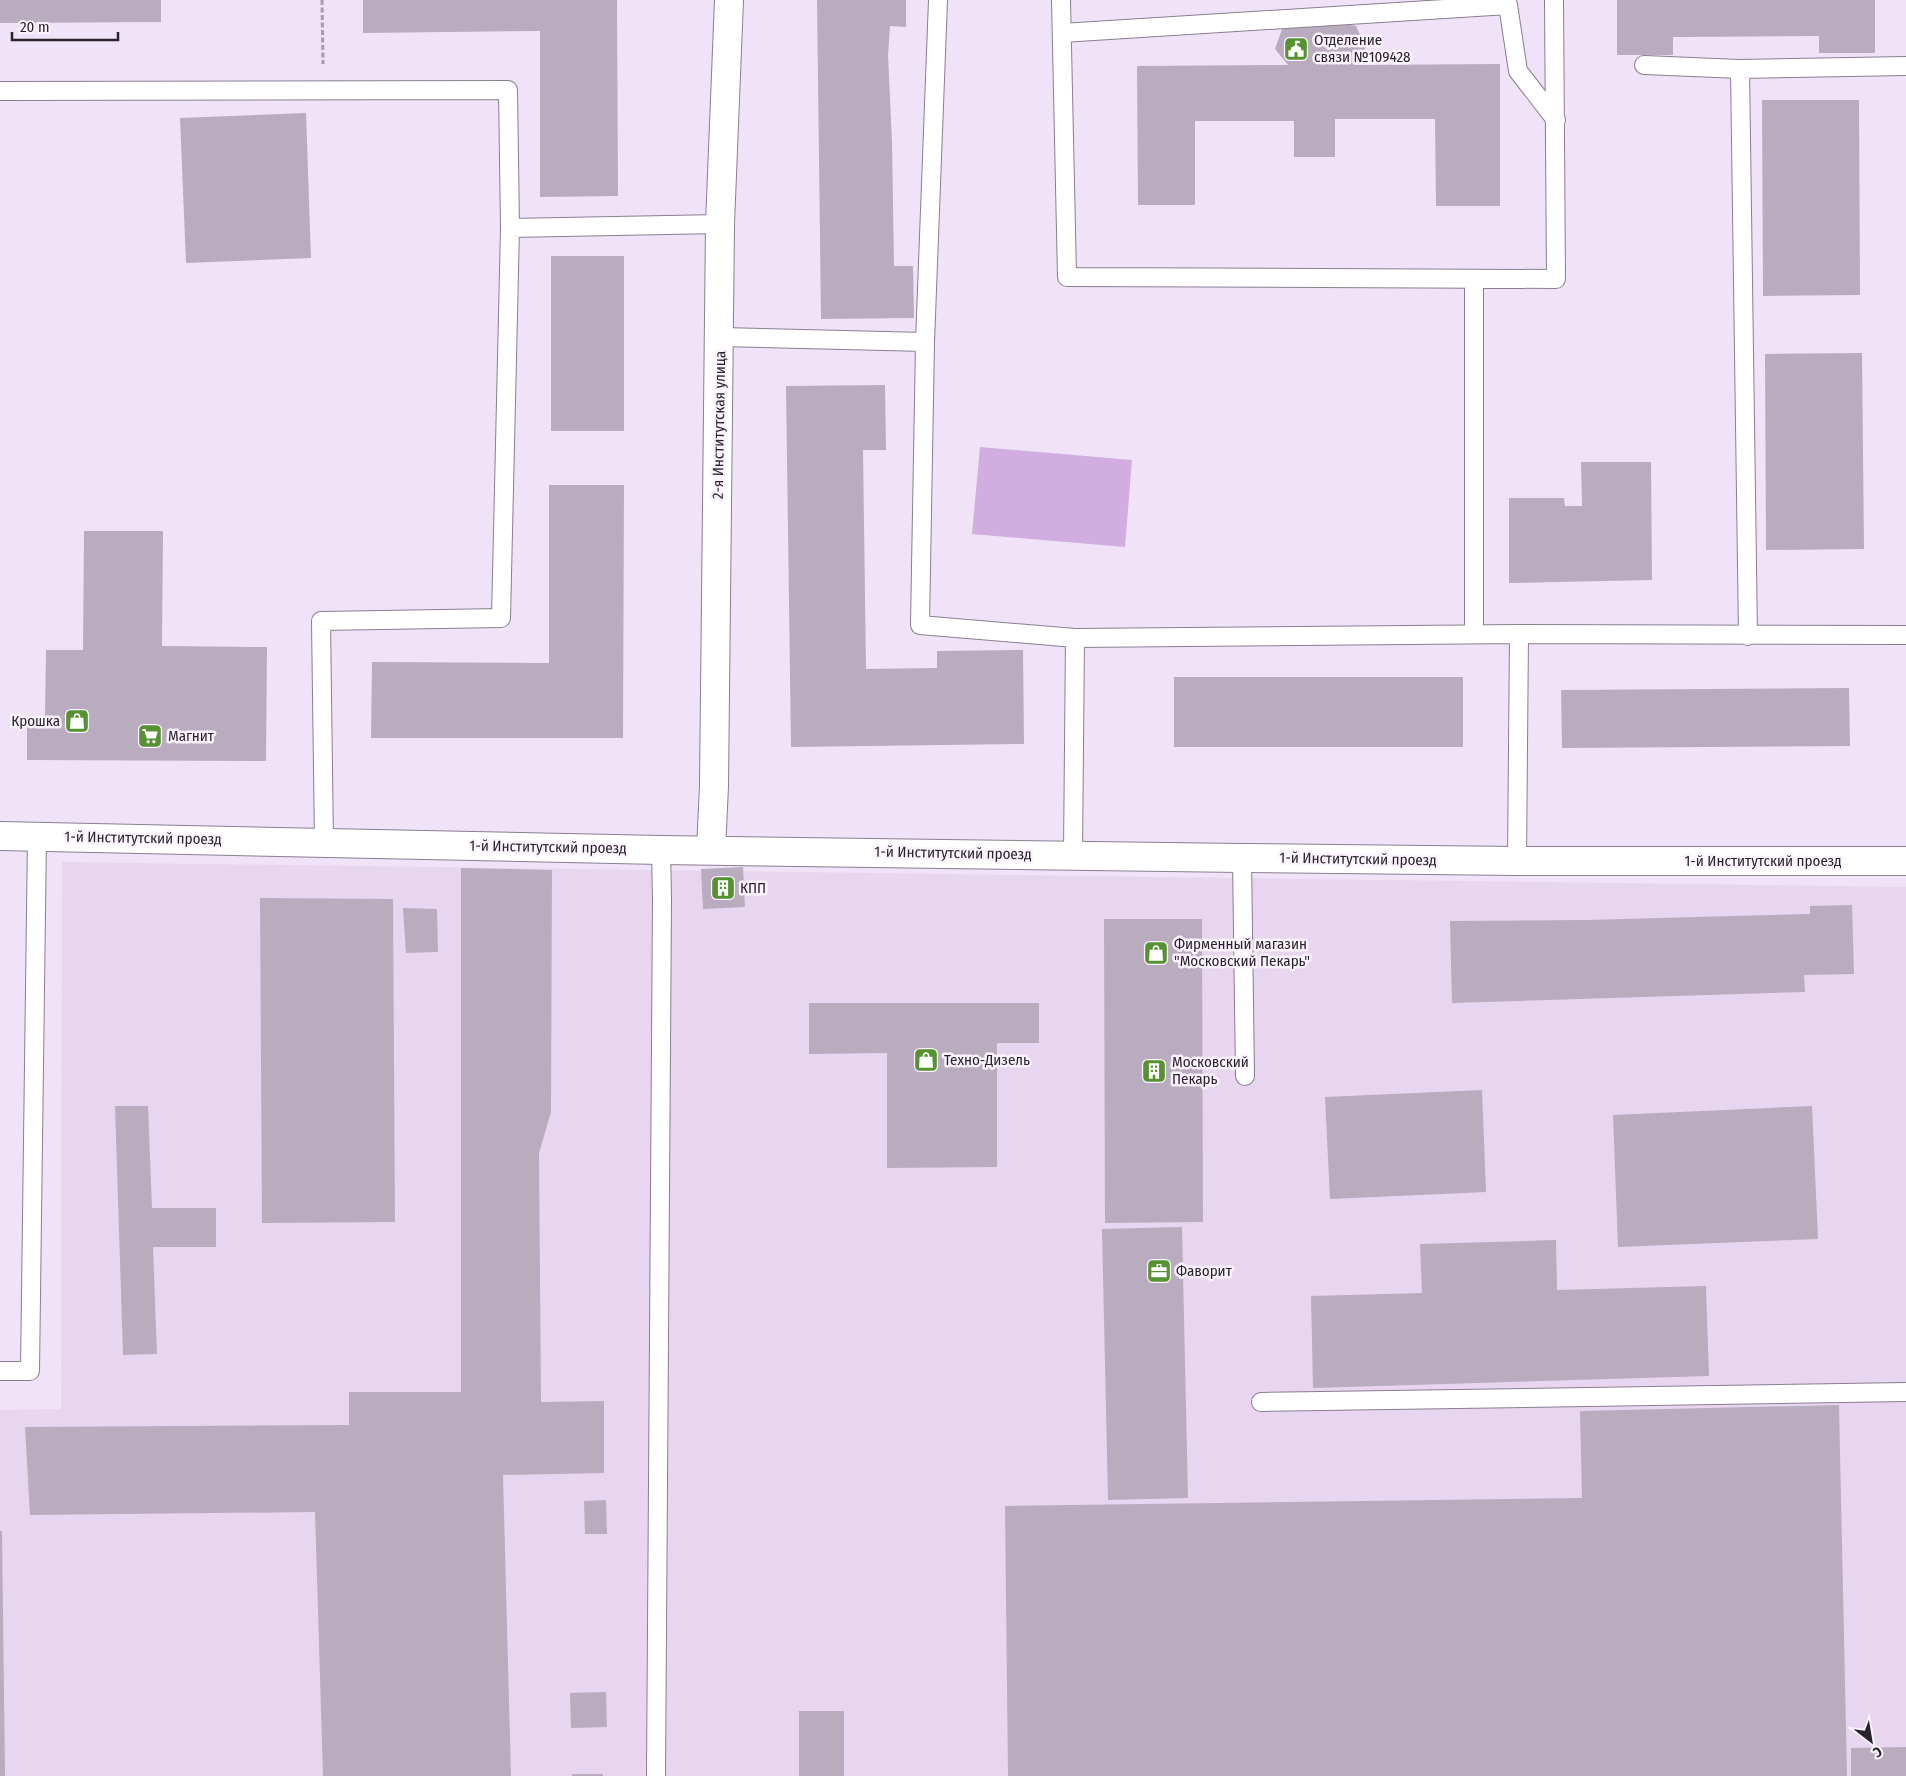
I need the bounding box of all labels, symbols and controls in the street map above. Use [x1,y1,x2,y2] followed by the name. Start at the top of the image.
[12,10,119,42] scale bar
[20,18,50,36] text: 20 m
[1314,31,1411,66] place label: Отделение связи №109428
[1283,36,1309,62] public building icon: Отделение связи №109428
[709,351,729,499] street label: 2-я Институтская улица
[64,708,90,734] shop icon: Крошка
[11,712,60,730] place label: Крошка
[137,723,163,749] supermarket icon: Магнит
[168,727,215,745] place label: Магнит
[64,828,222,848] street label: 1-й Институтский проезд
[469,837,627,857] street label: 1-й Институтский проезд
[874,843,1032,863] street label: 1-й Институтский проезд
[1279,849,1437,869] street label: 1-й Институтский проезд
[1684,852,1842,870] street label: 1-й Институтский проезд
[710,875,736,901] building icon: КПП
[740,879,766,897] place label: КПП
[1174,935,1310,970] place label: Фирменный магазин "Московский Пекарь"
[1143,940,1169,966] shop icon: Фирменный магазин "Московский Пекарь"
[913,1047,939,1073] shop icon: Техно-Дизель
[944,1051,1030,1069] place label: Техно-Дизель
[1172,1053,1249,1088] place label: Московский Пекарь
[1141,1058,1167,1084] building icon: Московский Пекарь
[1146,1258,1172,1284] office icon: Фаворит
[1176,1262,1233,1280] place label: Фаворит
[1846,1716,1896,1766] north arrow
[1869,1743,1885,1761] text: С

